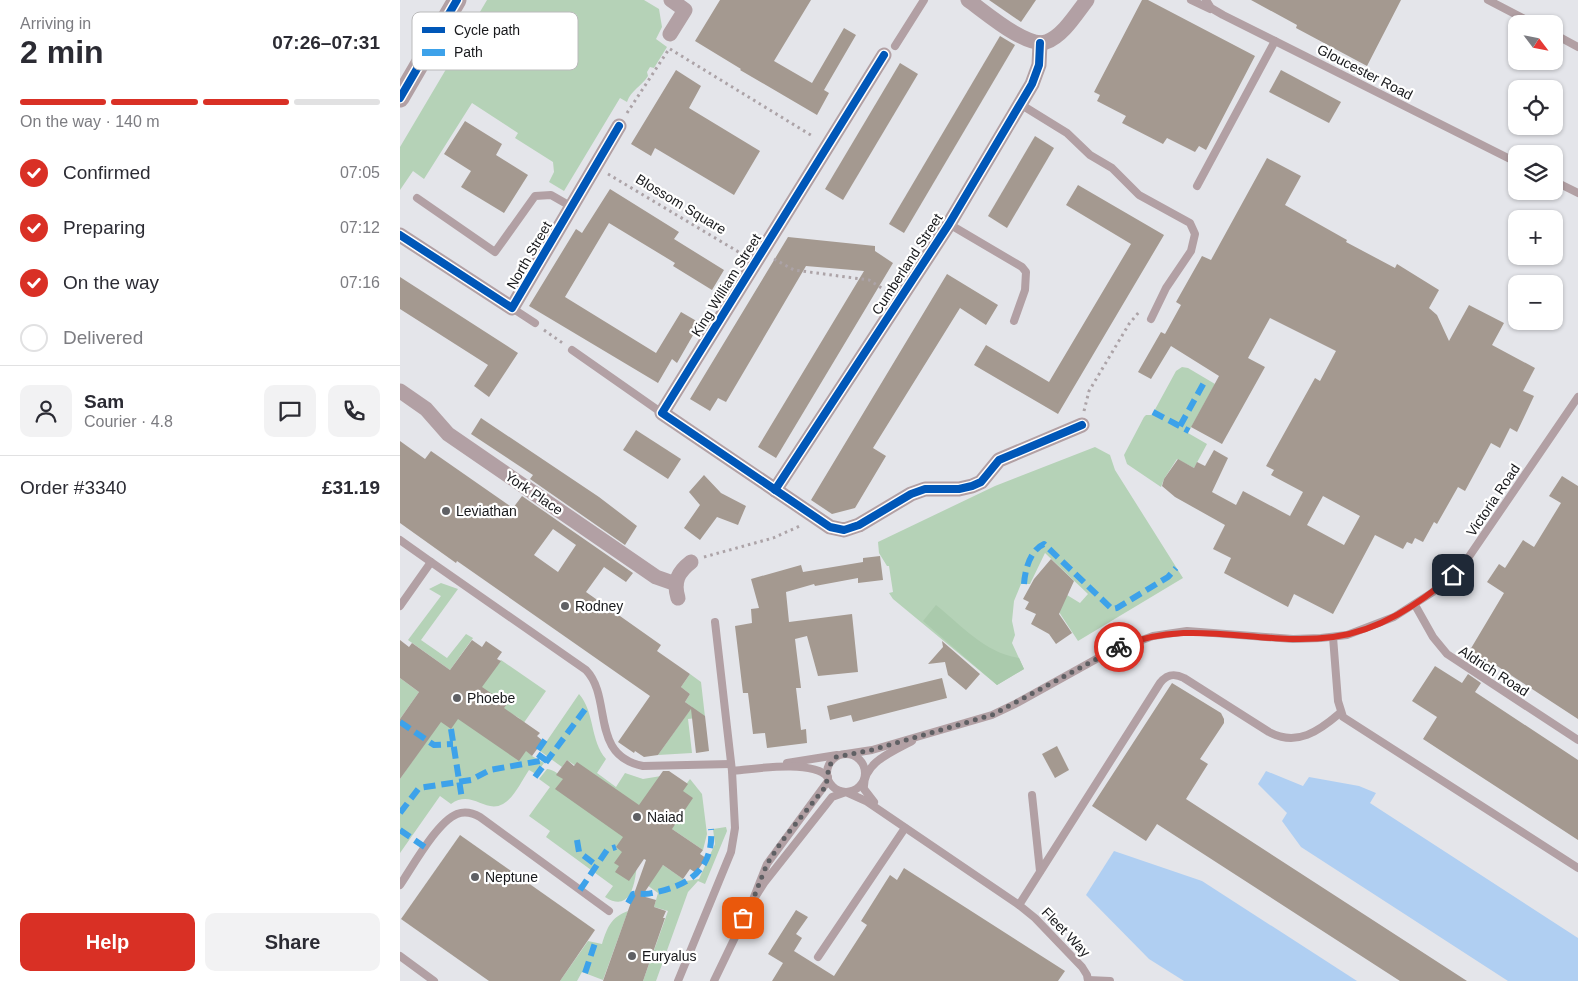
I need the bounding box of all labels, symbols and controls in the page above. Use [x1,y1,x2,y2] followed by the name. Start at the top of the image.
[412,12,578,70] legend
[20,15,91,32] text: Arriving in
[1508,15,1562,70] north arrow
[1508,15,1563,330] map controls
[454,22,520,38] text: Cycle path
[272,32,380,53] text: 07:26–07:31
[20,34,104,70] text: 2 min
[1315,41,1415,103] street label: Gloucester Road
[454,44,483,60] text: Path
[1508,80,1563,135] button: locate
[20,113,160,130] text: On the way · 140 m
[1508,145,1563,200] button: layers
[20,159,48,187] icon: check
[63,162,151,183] text: Confirmed
[340,164,380,181] text: 07:05
[633,171,729,237] street label: Blossom Square
[868,210,946,318] street label: Cumberland Street
[1508,210,1563,265] button: +
[20,214,48,242] icon: check
[63,217,145,238] text: Preparing
[503,218,555,292] street label: North Street
[340,219,380,236] text: 07:12
[688,231,764,339] street label: King William Street
[20,269,48,297] icon: check
[63,272,159,293] text: On the way
[340,274,380,291] text: 07:16
[1508,275,1563,330] button: −
[63,327,143,348] text: Delivered
[20,385,72,437] button: person
[264,385,316,437] button: chat
[328,385,380,437] button: phone
[84,391,124,412] text: Sam
[84,413,173,430] text: Courier · 4.8
[1463,461,1523,539] street label: Victoria Road
[502,468,566,518] street label: York Place
[20,477,127,498] text: Order #3340
[322,477,380,498] text: £31.19
[456,503,517,519] place label: Leviathan
[440,505,452,517] marker: Leviathan
[1432,554,1474,596] pin
[1439,561,1467,589] icon: home
[575,598,623,614] place label: Rodney
[559,600,571,612] marker: Rodney
[1094,622,1144,672] courier
[1105,633,1133,661] icon: bike
[1456,642,1532,700] street label: Aldrich Road
[467,690,515,706] place label: Phoebe
[451,692,463,704] marker: Phoebe
[647,809,684,825] place label: Naiad
[631,811,643,823] marker: Naiad
[485,869,538,885] place label: Neptune
[469,871,481,883] marker: Neptune
[722,897,764,939] pin
[729,904,757,932] icon: bag
[1039,904,1093,960] street label: Fleet Way
[20,913,195,971] button: Help
[205,913,380,971] button: Share
[642,948,696,964] place label: Euryalus
[626,950,638,962] marker: Euryalus

